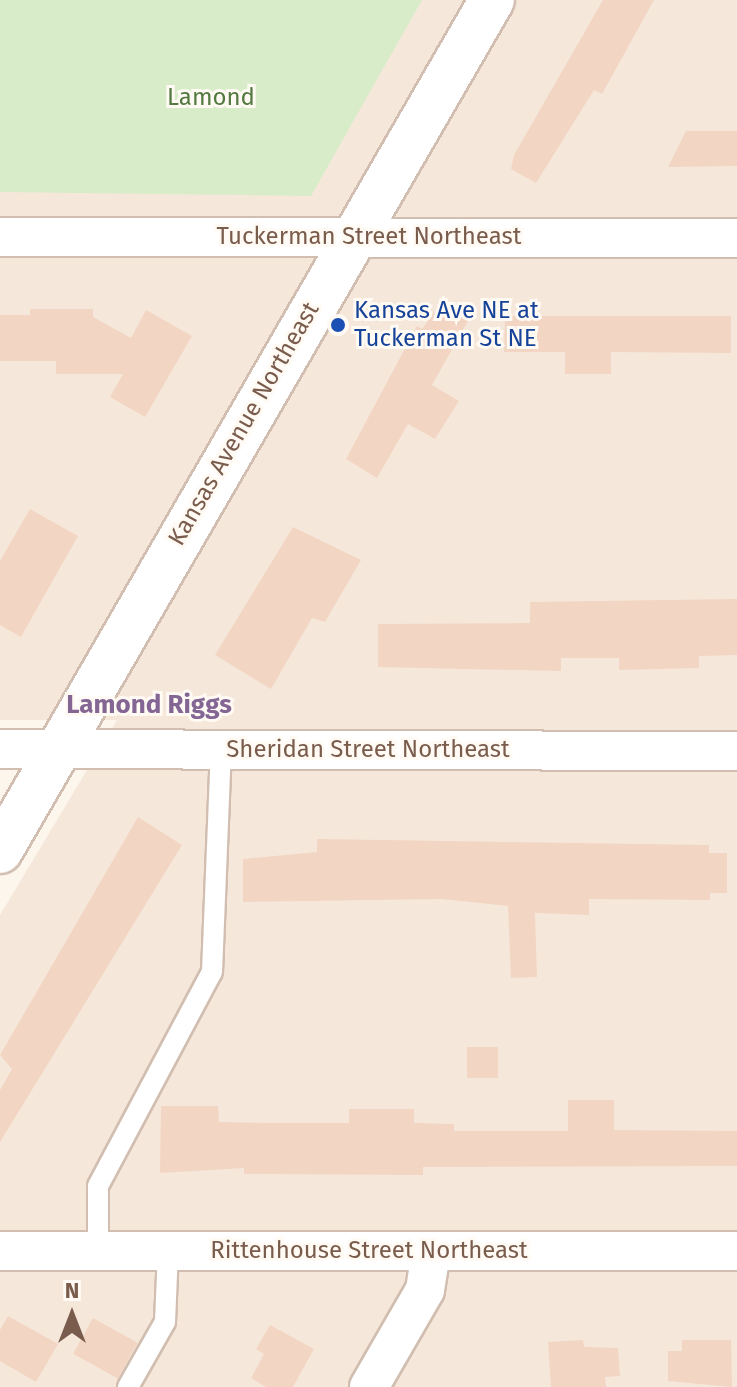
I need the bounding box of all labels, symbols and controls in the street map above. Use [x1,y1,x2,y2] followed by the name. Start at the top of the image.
[167,84,255,112] park label: Lamond
[217,223,521,251] street label: Tuckerman Street Northeast
[162,297,326,551] street label: Kansas Avenue Northeast
[354,297,539,353] place label: Kansas Ave NE at Tuckerman St NE
[329,316,347,334] marker: Kansas Ave NE at Tuckerman St NE
[66,689,232,721] district label: Lamond Riggs
[226,736,510,764] street label: Sheridan Street Northeast
[210,1237,528,1265] street label: Rittenhouse Street Northeast
[32,1275,112,1355] north arrow
[65,1277,79,1304] text: N

